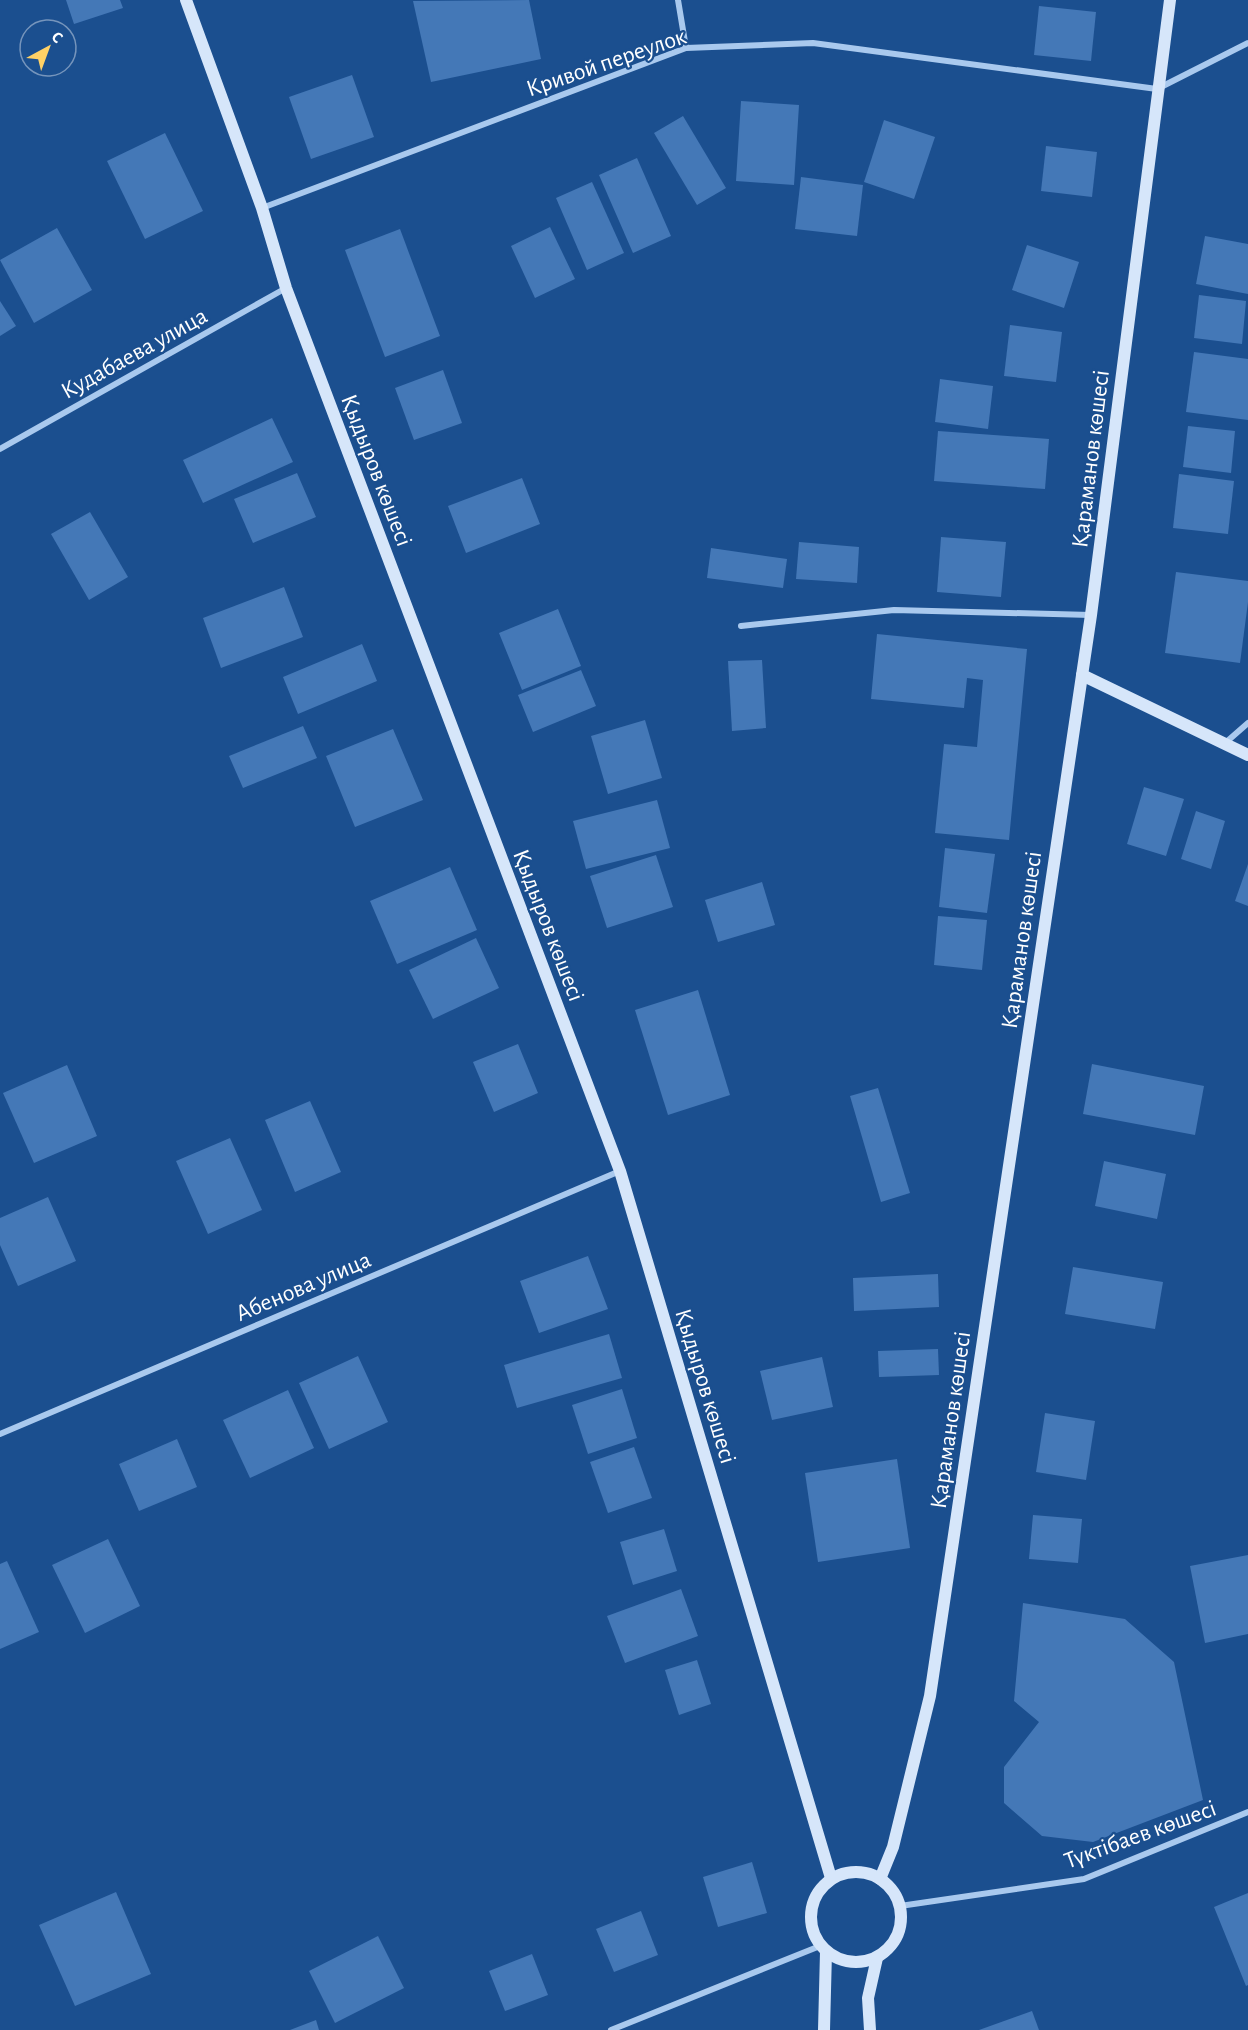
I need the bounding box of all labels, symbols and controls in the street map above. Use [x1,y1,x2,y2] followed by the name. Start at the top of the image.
[18,18,78,78] north arrow
[523,24,689,102] street label: Кривой переулок
[49,28,66,46] text: С
[57,304,212,404] street label: Кудабаева улица
[1068,369,1114,549] street label: Қараманов көшесі
[336,391,416,550] street label: Қыдыров көшесі
[508,846,588,1005] street label: Қыдыров көшесі
[998,850,1046,1030] street label: Қараманов көшесі
[232,1248,374,1326] street label: Абенова улица
[670,1306,740,1467] street label: Қыдыров көшесі
[927,1330,975,1510] street label: Қараманов көшесі
[1061,1796,1219,1874] street label: Түктібаев көшесі

